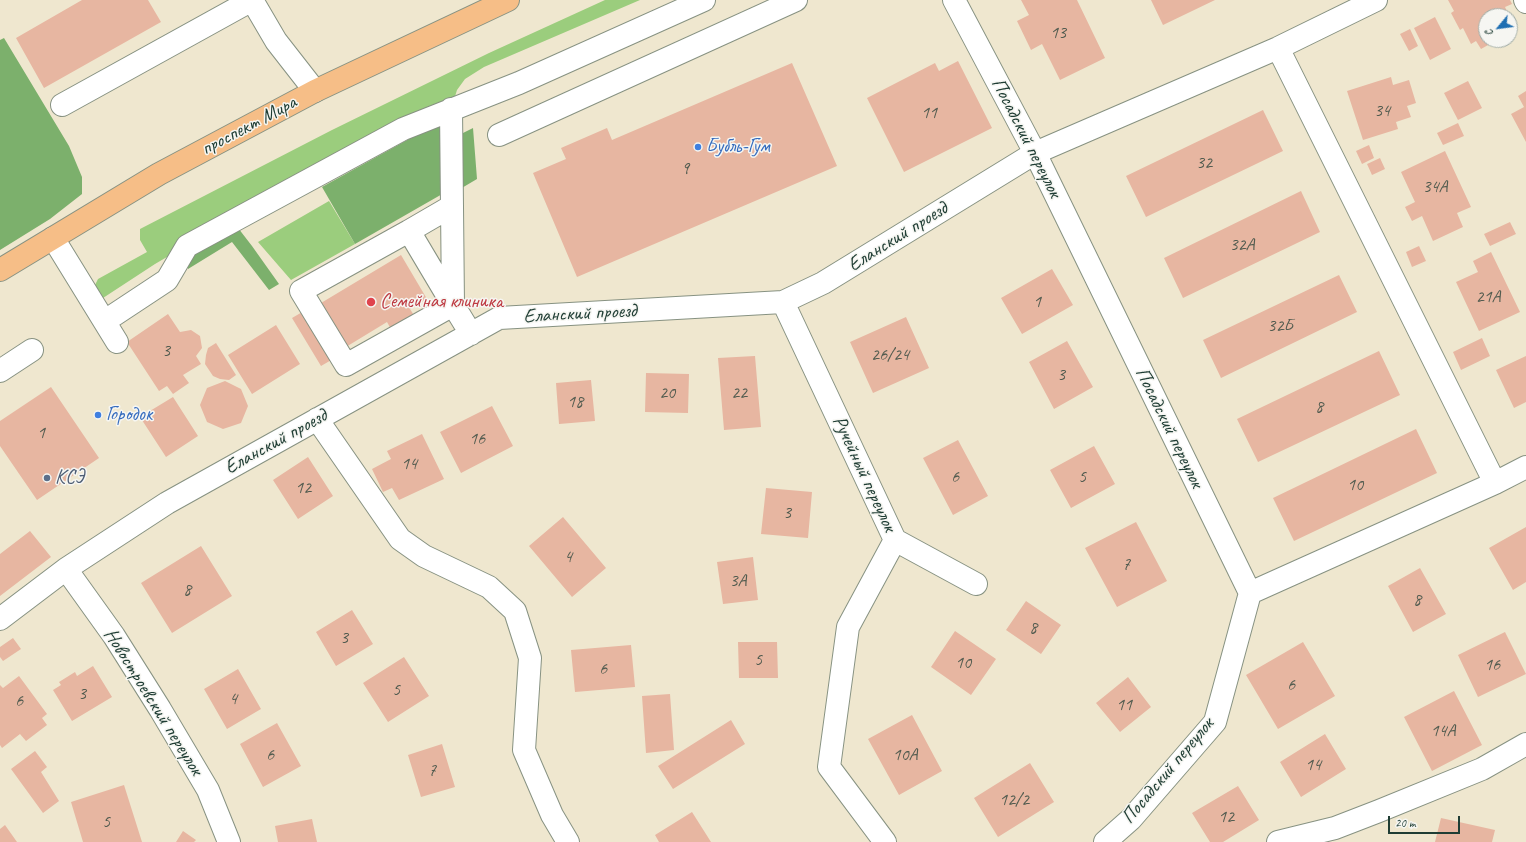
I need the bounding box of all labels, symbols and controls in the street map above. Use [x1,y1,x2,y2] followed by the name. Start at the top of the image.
[1478,8,1518,48] north arrow
[1050,22,1066,44] house number: 13
[1481,28,1496,39] text: С
[986,74,1066,202] street label: Посадский переулок
[197,91,301,161] street label: проспект Мира
[1374,100,1390,122] house number: 34
[921,102,937,124] house number: 11
[706,135,770,159] place label: Бубль-Гум
[693,142,703,152] marker: Бубль-Гум
[1196,152,1212,174] house number: 32
[681,158,689,180] house number: 9
[1422,176,1448,198] house number: 34А
[844,197,952,277] street label: Еланский проезд
[1229,234,1255,256] house number: 32А
[1475,286,1501,308] house number: 21А
[380,290,503,314] place label: Семейная клиника
[1033,291,1041,313] house number: 1
[365,296,377,308] marker: Семейная клиника
[523,299,637,329] street label: Еланский проезд
[1267,315,1293,337] house number: 32Б
[162,340,170,362] house number: 3
[871,344,909,366] house number: 26/24
[1057,364,1065,386] house number: 3
[1129,364,1209,492] street label: Посадский переулок
[659,382,675,404] house number: 20
[731,382,747,404] house number: 22
[567,391,583,413] house number: 18
[1315,396,1323,418] house number: 8
[106,403,152,427] place label: Городок
[221,404,331,480] street label: Еланский проезд
[93,410,103,420] marker: Городок
[827,412,901,536] street label: Ручейный переулок
[37,422,45,444] house number: 1
[469,428,485,450] house number: 16
[401,453,417,475] house number: 14
[55,466,84,490] place label: КСЭ
[951,466,959,488] house number: 6
[1078,466,1086,488] house number: 5
[42,473,52,483] marker: КСЭ
[1347,474,1363,496] house number: 10
[295,477,311,499] house number: 12
[783,502,791,524] house number: 3
[564,546,572,568] house number: 4
[1122,554,1130,576] house number: 7
[729,570,747,592] house number: 3А
[183,579,191,601] house number: 8
[1413,589,1421,611] house number: 8
[1029,617,1037,639] house number: 8
[98,624,208,780] street label: Новостроевский переулок
[340,627,348,649] house number: 3
[754,649,762,671] house number: 5
[955,652,971,674] house number: 10
[1484,654,1500,676] house number: 16
[599,658,607,680] house number: 6
[1287,674,1295,696] house number: 6
[392,679,400,701] house number: 5
[78,683,86,705] house number: 3
[229,688,237,710] house number: 4
[15,690,23,712] house number: 6
[1116,694,1132,716] house number: 11
[1117,713,1219,829] street label: Посадский переулок
[1430,720,1456,742] house number: 14А
[266,744,274,766] house number: 6
[892,744,918,766] house number: 10А
[1305,754,1321,776] house number: 14
[428,760,436,782] house number: 7
[999,789,1029,811] house number: 12/2
[1218,806,1234,828] house number: 12
[1390,808,1462,834] scale bar
[102,811,110,833] house number: 5
[1395,815,1415,831] text: 20 m

